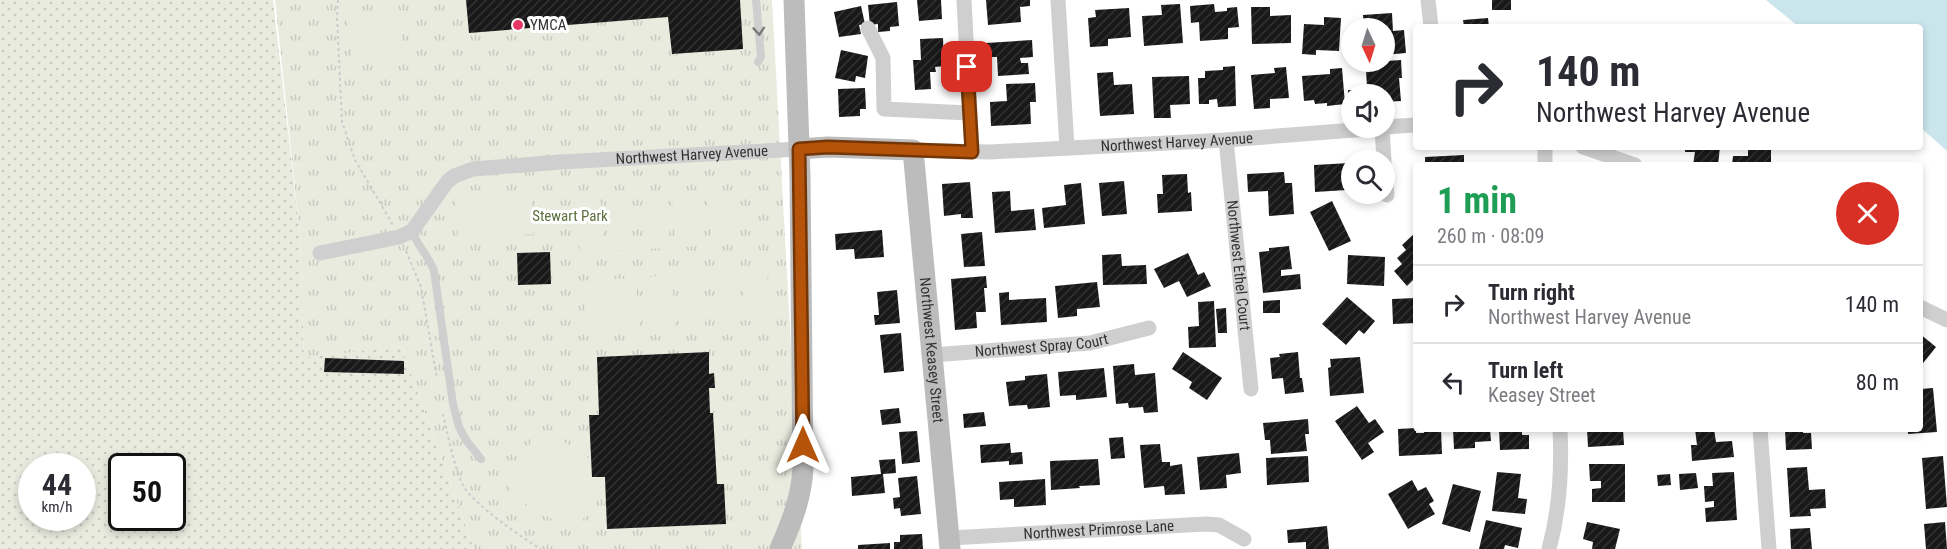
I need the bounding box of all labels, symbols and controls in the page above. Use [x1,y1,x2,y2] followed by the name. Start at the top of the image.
[530,16,567,34] place label: YMCA
[511,18,525,32] marker: YMCA
[1341,18,1395,72] north arrow
[1341,18,1395,204] map controls
[752,27,765,36] one-way arrow
[941,41,992,92] pin
[1536,47,1641,96] text: 140 m
[1437,48,1515,126] icon: right
[950,50,983,83] icon: arrive
[1341,84,1395,138] button: sound
[1536,97,1810,129] text: Northwest Harvey Avenue
[1100,129,1253,155] street label: Northwest Harvey Avenue
[615,142,768,168] street label: Northwest Harvey Avenue
[1341,150,1395,204] button: search
[1437,180,1517,222] text: 1 min
[1836,182,1899,245] button: close
[1223,199,1254,331] street label: Northwest Ethel Court
[532,207,608,225] park label: Stewart Park
[1437,224,1544,248] text: 260 m · 08:09
[916,277,947,423] street label: Northwest Keasey Street
[1488,280,1575,305] text: Turn right
[1437,288,1470,321] icon: right
[1845,292,1899,317] text: 140 m
[1488,305,1691,329] text: Northwest Harvey Avenue
[974,330,1110,361] street label: Northwest Spray Court
[1488,358,1563,383] text: Turn left
[1437,366,1470,399] icon: left
[1856,370,1899,395] text: 80 m
[1488,383,1596,407] text: Keasey Street
[771,413,835,477] position arrow
[108,453,186,531] speed limit sign: 50
[42,467,72,502] text: 44
[42,498,72,516] text: km/h
[1023,517,1174,543] street label: Northwest Primrose Lane

